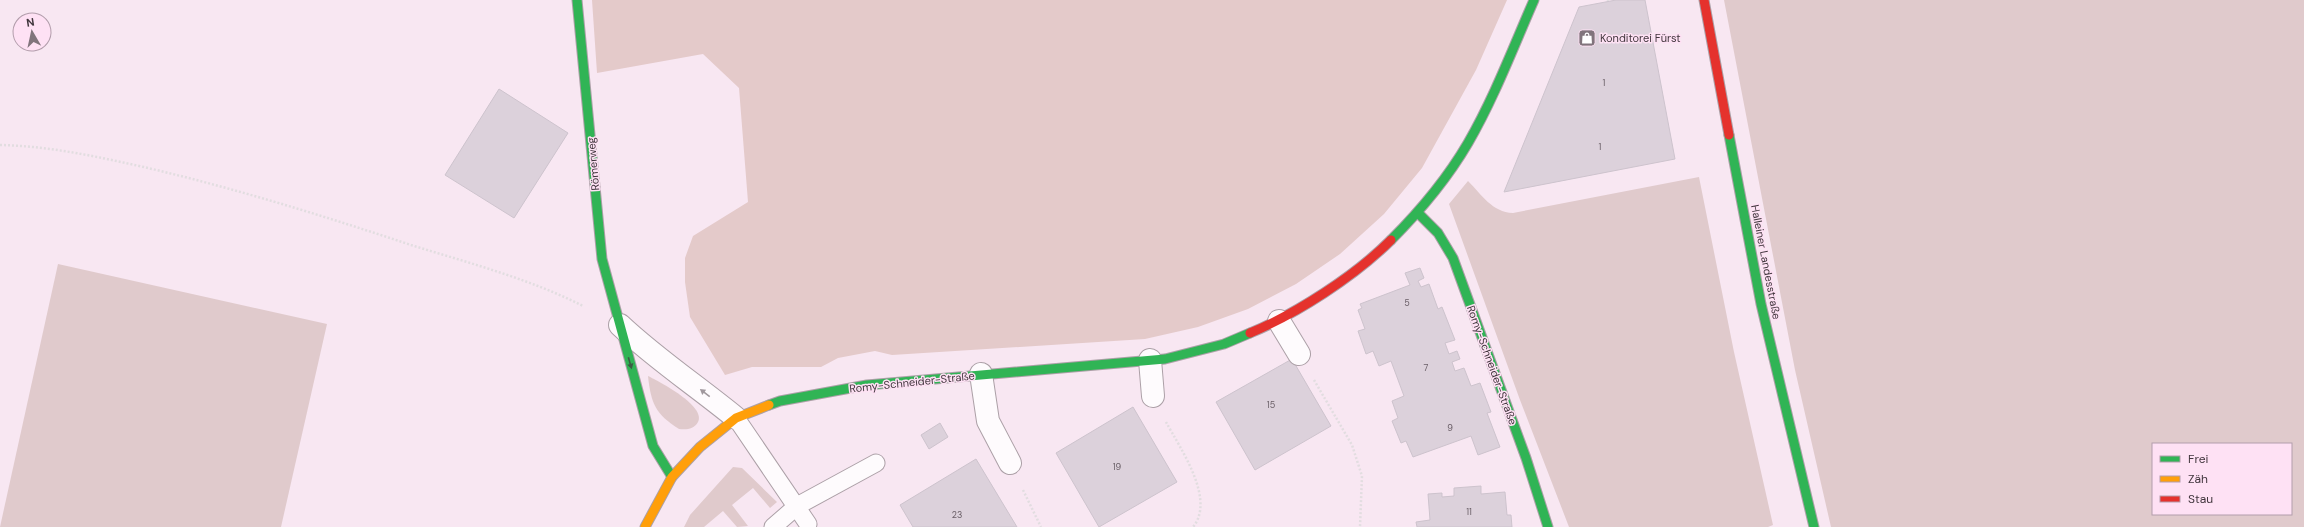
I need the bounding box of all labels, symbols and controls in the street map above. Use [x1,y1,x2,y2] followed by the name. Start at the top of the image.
[12,12,52,52] north arrow
[25,15,35,30] text: N
[1577,28,1597,48] shop icon: Konditorei Fürst
[1600,31,1681,45] place label: Konditorei Fürst
[1603,77,1606,89] house number: 1
[584,137,602,191] street label: Römerweg
[1599,141,1602,153] house number: 1
[1748,203,1784,321] street label: Halleiner Landesstraße
[1404,297,1410,309] house number: 5
[1464,303,1520,427] street label: Romy-Schneider-Straße
[627,357,633,369] one-way arrow
[1424,362,1429,374] house number: 7
[849,368,975,396] street label: Romy-Schneider-Straße
[700,389,711,398] one-way arrow
[1267,399,1275,411] house number: 15
[1447,422,1453,434] house number: 9
[2152,443,2292,515] legend
[2188,451,2208,467] text: Frei
[1113,461,1122,473] house number: 19
[2188,471,2208,487] text: Zäh
[2188,491,2213,507] text: Stau
[1466,506,1472,518] house number: 11
[952,509,962,521] house number: 23

